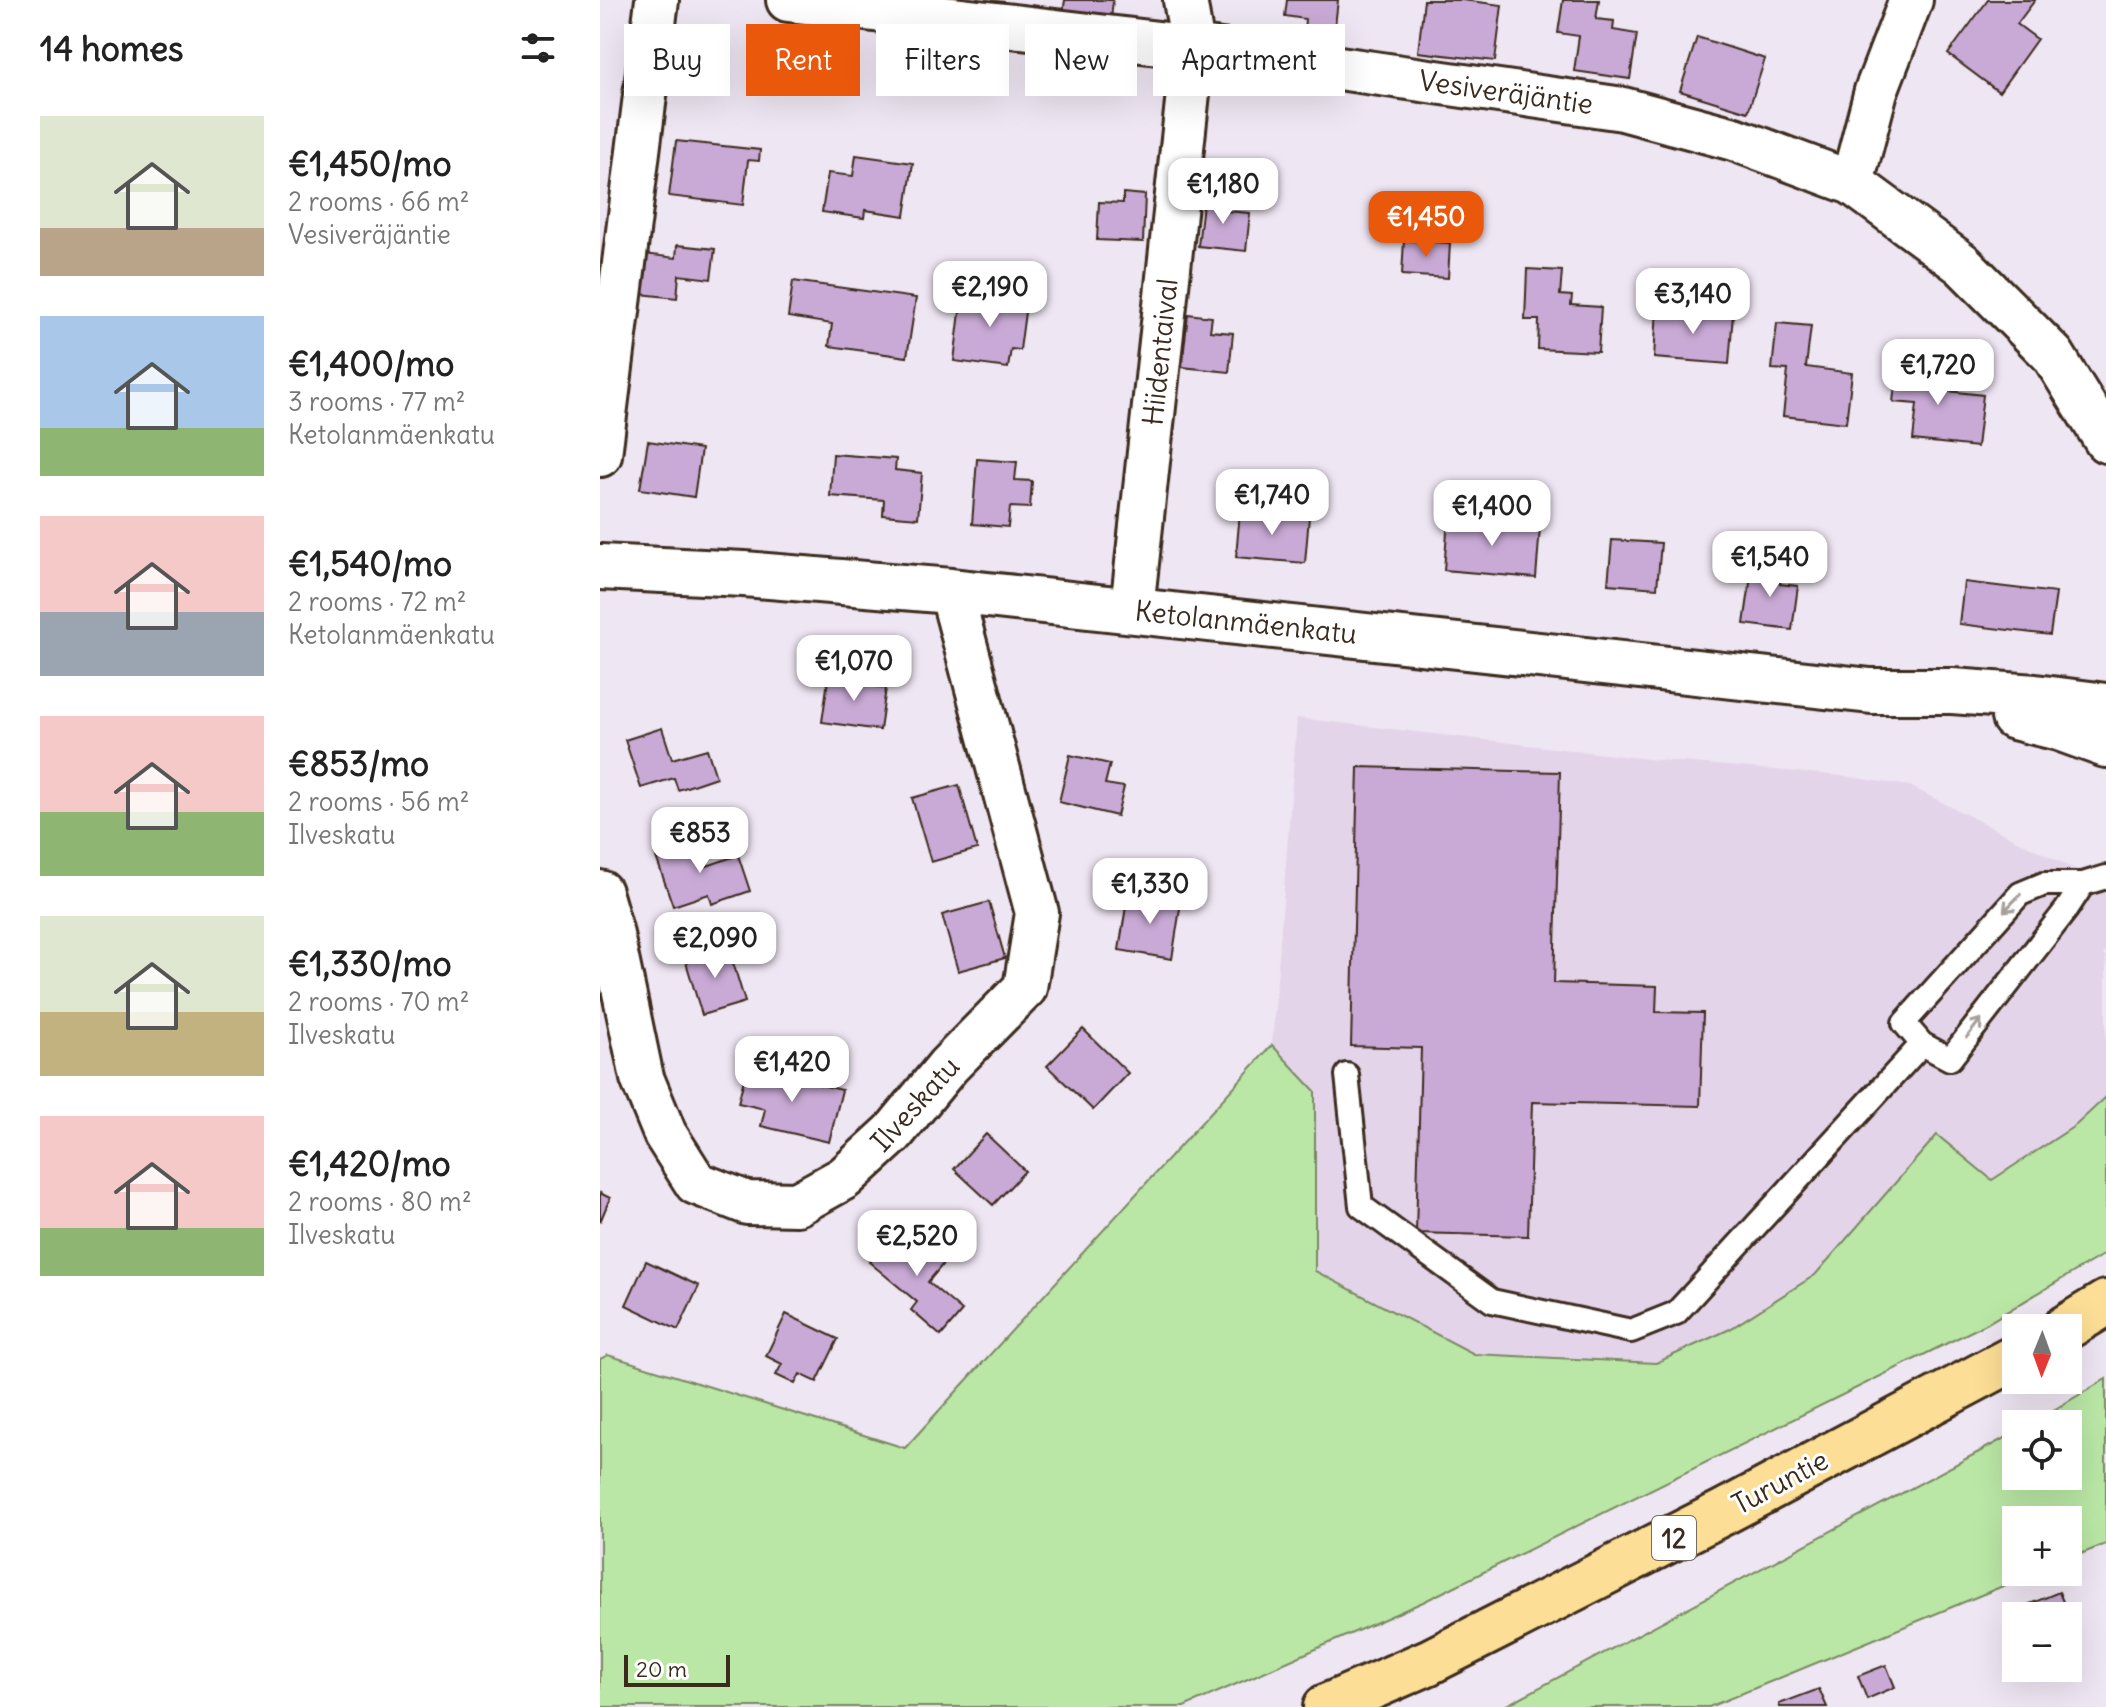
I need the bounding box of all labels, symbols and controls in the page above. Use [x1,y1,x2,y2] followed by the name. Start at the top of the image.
[624,24,730,96] chip: Buy
[746,24,860,96] chip: Rent
[876,24,1009,96] chip: Filters
[1025,24,1137,96] chip: New
[1153,24,1345,96] chip: Apartment
[516,26,560,70] icon: filters
[40,27,184,70] text: 14 homes
[1417,62,1595,122] street label: Vesiveräjäntie
[288,142,452,185] text: €1,450/mo
[104,148,200,244] icon: home
[1158,158,1288,226] pin: €1,180
[1186,167,1260,200] text: €1,180
[288,185,470,218] text: 2 rooms · 66 m²
[1361,191,1491,259] pin: €1,450
[1387,200,1465,233] text: €1,450
[288,218,451,251] text: Vesiveräjäntie
[925,261,1055,329] pin: €2,190
[1628,268,1758,336] pin: €3,140
[951,270,1029,303] text: €2,190
[1134,277,1186,427] street label: Hiidentaival
[1654,277,1732,310] text: €3,140
[1873,339,2003,407] pin: €1,720
[288,342,454,385] text: €1,400/mo
[104,348,200,444] icon: home
[1900,348,1976,381] text: €1,720
[288,385,466,418] text: 3 rooms · 77 m²
[288,418,495,451] text: Ketolanmäenkatu
[1207,469,1337,537] pin: €1,740
[1234,478,1310,511] text: €1,740
[1427,480,1557,548] pin: €1,400
[1452,489,1532,522] text: €1,400
[1705,531,1835,599] pin: €1,540
[1730,540,1810,573] text: €1,540
[288,542,452,585] text: €1,540/mo
[104,548,200,644] icon: home
[288,585,467,618] text: 2 rooms · 72 m²
[1133,592,1359,652] street label: Ketolanmäenkatu
[288,618,495,651] text: Ketolanmäenkatu
[789,635,919,703] pin: €1,070
[815,644,893,677] text: €1,070
[288,742,429,785] text: €853/mo
[104,748,200,844] icon: home
[288,785,469,818] text: 2 rooms · 56 m²
[653,807,747,875] pin: €853
[669,816,731,849] text: €853
[288,818,395,851] text: Ilveskatu
[1085,858,1215,926] pin: €1,330
[1111,867,1189,900] text: €1,330
[2002,893,2021,913] one-way arrow
[650,912,780,980] pin: €2,090
[672,921,758,954] text: €2,090
[288,942,452,985] text: €1,330/mo
[104,948,200,1044] icon: home
[288,985,469,1018] text: 2 rooms · 70 m²
[288,1018,395,1051] text: Ilveskatu
[1965,1018,1983,1039] one-way arrow
[727,1036,857,1104] pin: €1,420
[753,1045,831,1078] text: €1,420
[863,1049,967,1159] street label: Ilveskatu
[288,1142,451,1185] text: €1,420/mo
[104,1148,200,1244] icon: home
[288,1185,472,1218] text: 2 rooms · 80 m²
[852,1210,982,1278] pin: €2,520
[288,1218,395,1251] text: Ilveskatu
[876,1219,958,1252] text: €2,520
[2002,1314,2082,1394] north arrow
[2002,1314,2082,1682] map controls
[2002,1410,2082,1490] button: locate
[1726,1442,1834,1522] street label: Turuntie
[2002,1506,2082,1586] button: +
[1652,1516,1696,1560] road number: 12
[2002,1602,2082,1682] button: −
[624,1651,730,1687] scale bar
[636,1655,687,1683] text: 20 m

